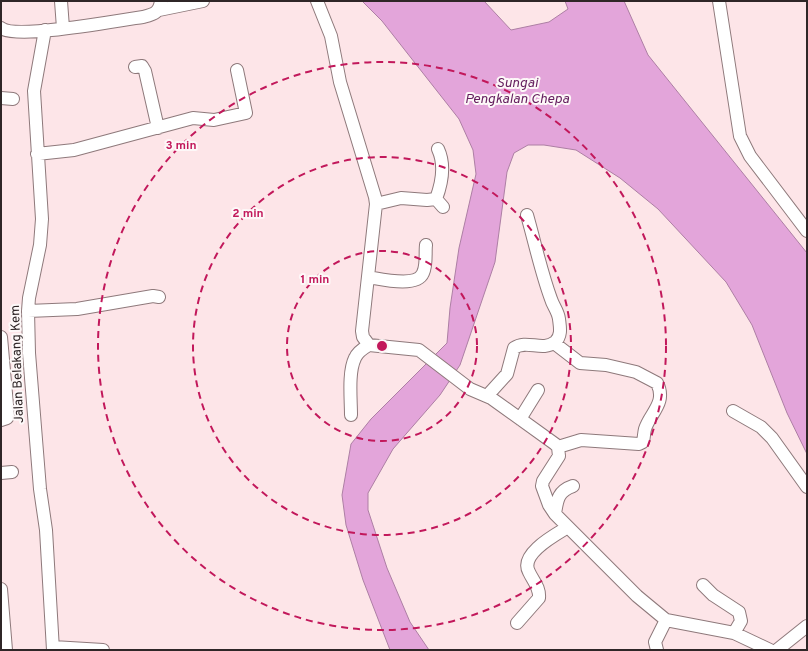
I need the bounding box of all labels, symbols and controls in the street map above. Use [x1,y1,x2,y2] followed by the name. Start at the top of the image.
[465,75,570,108] water label: Sungai Pengkalan Chepa
[165,138,197,154] text: 3 min
[232,206,264,222] text: 2 min
[301,272,329,288] text: 1 min
[8,305,28,423] street label: Jalan Belakang Kem
[375,339,389,353] centre of rings

